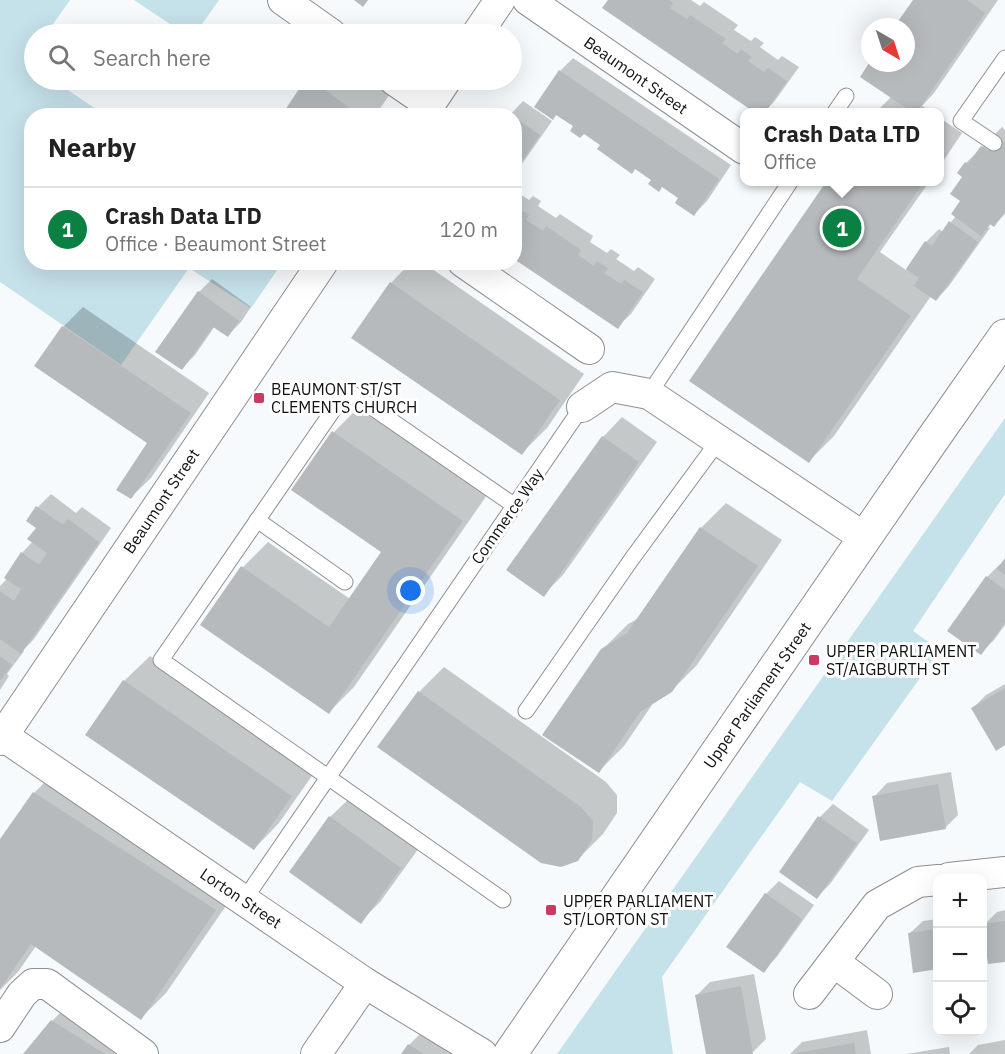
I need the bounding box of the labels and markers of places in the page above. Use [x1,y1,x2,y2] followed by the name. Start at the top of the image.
[822,206,862,250] pin: 1
[271,379,417,417] place label: BEAUMONT ST/ST CLEMENTS CHURCH
[252,391,266,405] marker: BEAUMONT ST/ST CLEMENTS CHURCH
[826,641,977,679] place label: UPPER PARLIAMENT ST/AIGBURTH ST
[807,653,821,667] marker: UPPER PARLIAMENT ST/AIGBURTH ST
[563,891,714,929] place label: UPPER PARLIAMENT ST/LORTON ST
[544,903,558,917] marker: UPPER PARLIAMENT ST/LORTON ST

